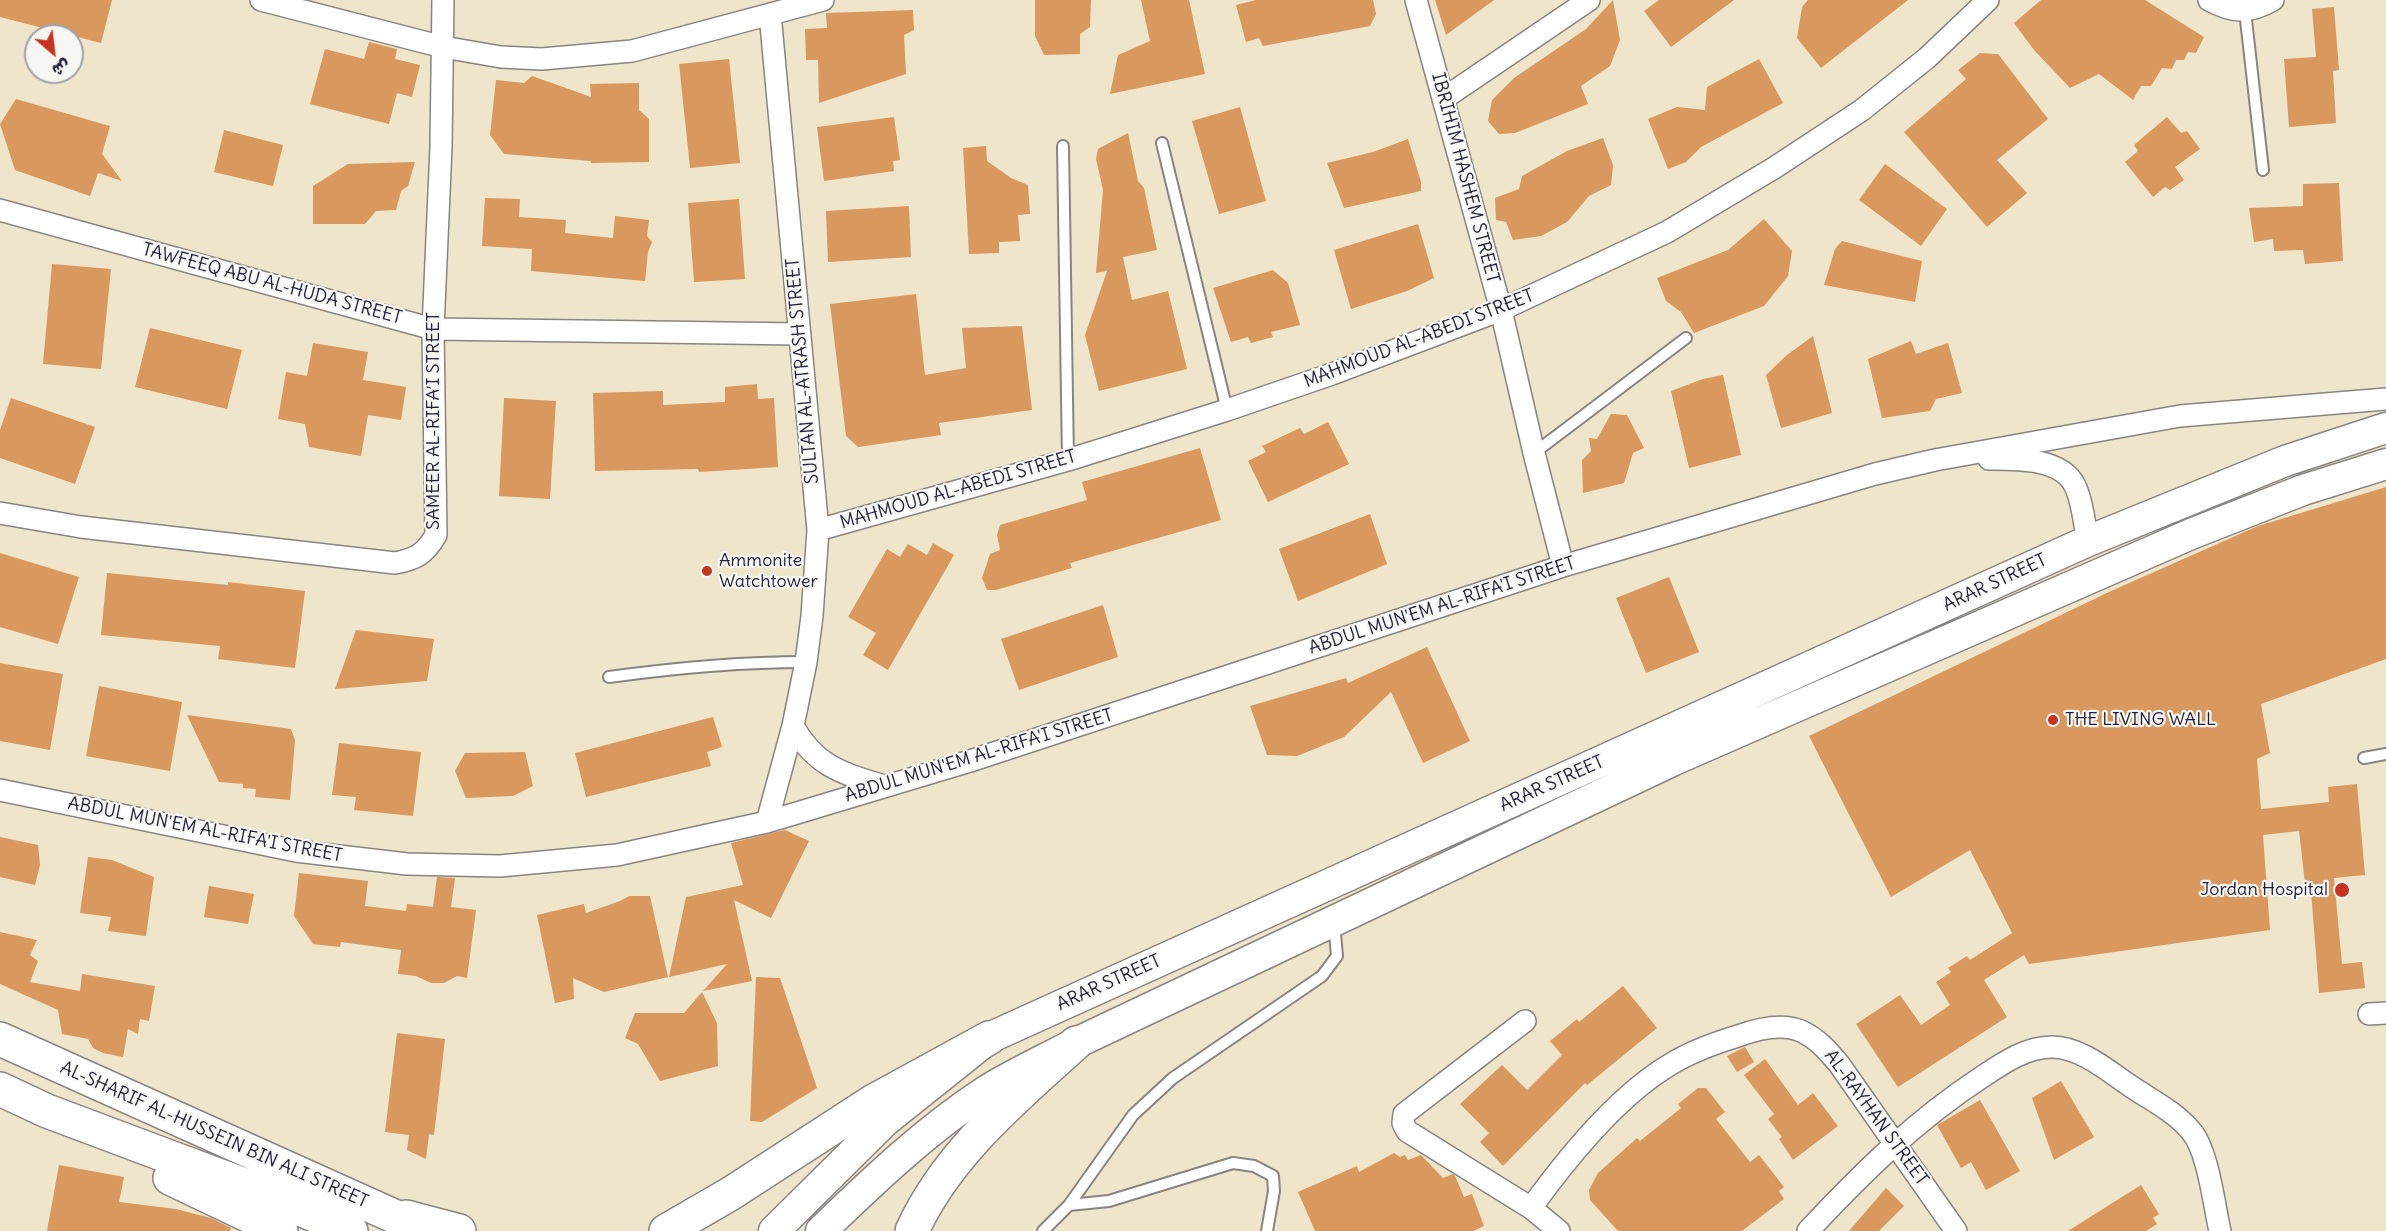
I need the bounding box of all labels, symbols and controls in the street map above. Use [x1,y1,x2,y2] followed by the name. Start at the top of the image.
[24,24,84,84] north arrow
[49,55,74,81] text: ش
[1427,70,1503,286] street label: IBRIHIM HASHEM STREET
[140,239,404,329] street label: TAWFEEQ ABU AL-HUDA STREET
[782,257,824,485] street label: SULTAN AL-ATRASH STREET
[1301,285,1537,393] street label: MAHMOUD AL-ABEDI STREET
[423,312,445,530] street label: SAMEER AL-RIFA’I STREET
[838,446,1078,534] street label: MAHMOUD AL-ABEDI STREET
[719,550,818,592] place label: Ammonite Watchtower
[1940,550,2050,616] street label: ARAR STREET
[1306,553,1578,659] street label: ABDUL MUN'EM AL-RIFA'I STREET
[700,564,714,578] marker: Ammonite Watchtower
[842,705,1116,807] street label: ABDUL MUN'EM AL-RIFA'I STREET
[2065,709,2216,731] place label: THE LIVING WALL
[2046,713,2060,727] marker: THE LIVING WALL
[1497,751,1607,817] street label: ARAR STREET
[66,793,344,867] street label: ABDUL MUN'EM AL-RIFA'I STREET
[2200,879,2328,901] place label: Jordan Hospital
[2333,881,2351,899] marker: Jordan Hospital
[1054,950,1164,1016] street label: ARAR STREET
[1820,1046,1932,1190] street label: AL-RAYHAN STREET
[57,1057,371,1213] street label: AL-SHARIF AL-HUSSEIN BIN ALI STREET

